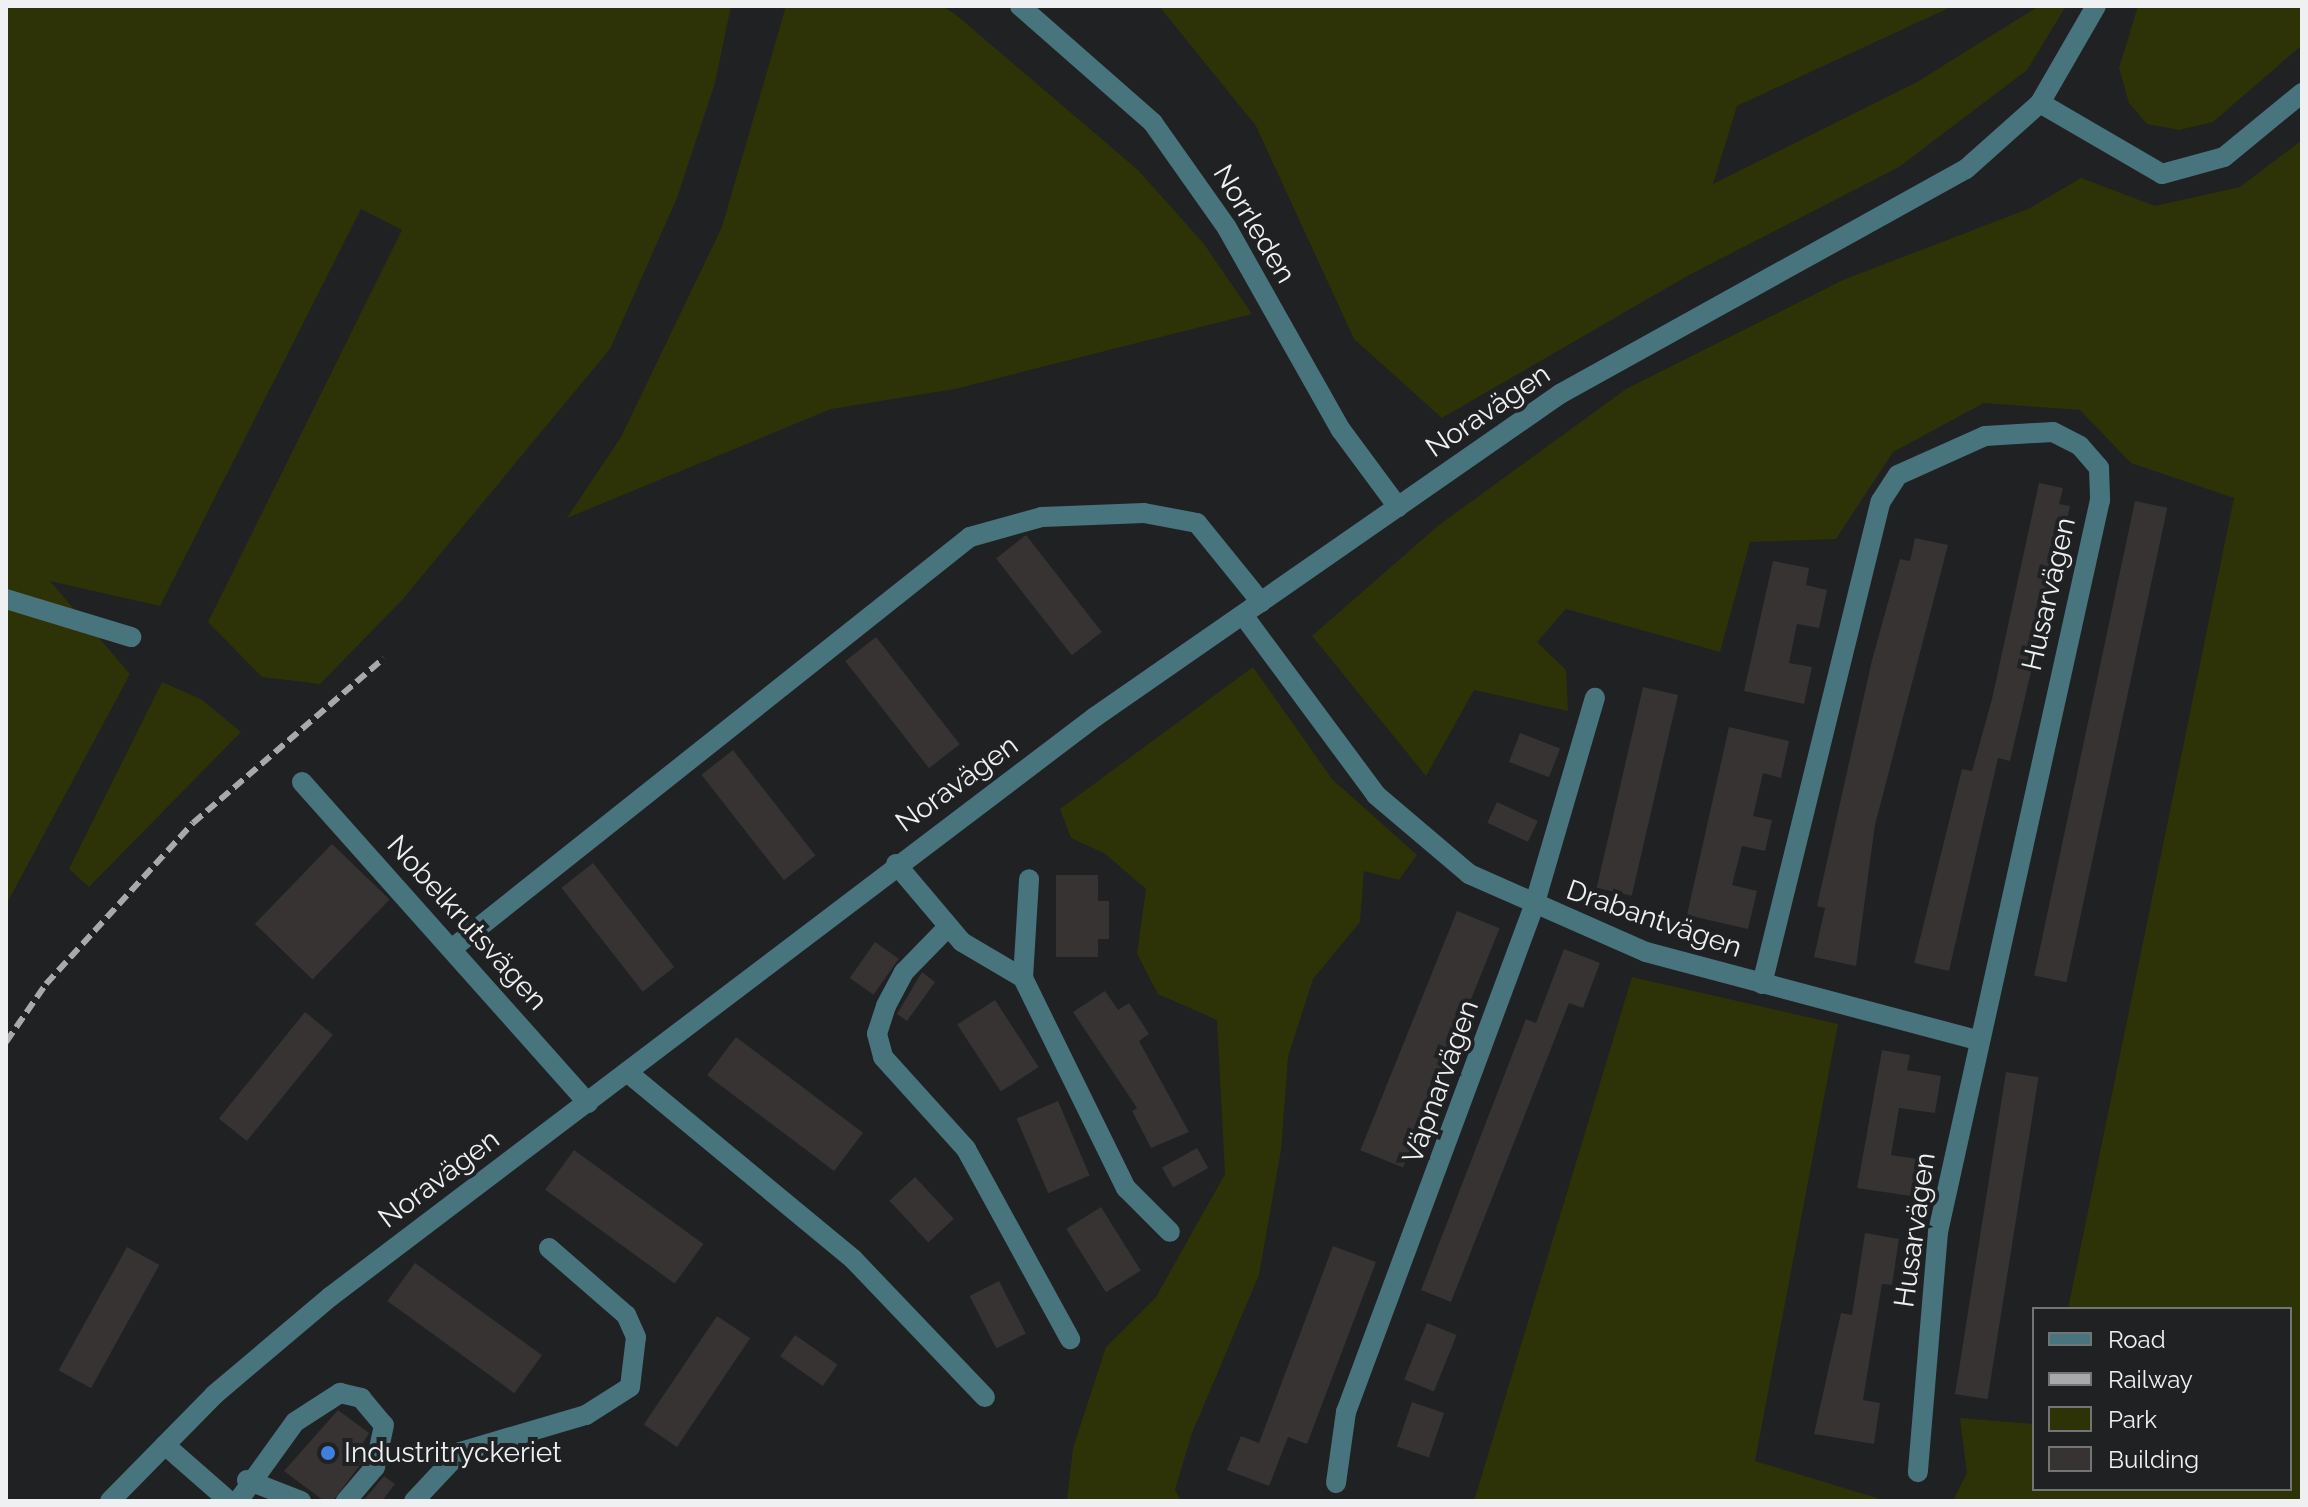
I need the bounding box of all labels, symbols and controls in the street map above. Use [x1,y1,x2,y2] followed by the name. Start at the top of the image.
[1206,159,1302,289] street label: Norrleden
[1420,357,1556,465] street label: Noravägen
[2015,514,2083,674] street label: Husarvägen
[889,729,1025,839] street label: Noravägen
[380,829,554,1017] street label: Nobelkrutsvägen
[1562,873,1746,965] street label: Drabantvägen
[1396,996,1486,1168] street label: Väpnarvägen
[372,1123,506,1235] street label: Noravägen
[1888,1151,1942,1309] street label: Husarvägen
[2032,1307,2292,1491] legend
[2108,1325,2166,1354] text: Road
[2108,1365,2193,1394] text: Railway
[2108,1405,2157,1434] text: Park
[344,1436,562,1470] place label: Industritryckeriet
[319,1444,337,1462] marker: Industritryckeriet
[2108,1445,2199,1474] text: Building

